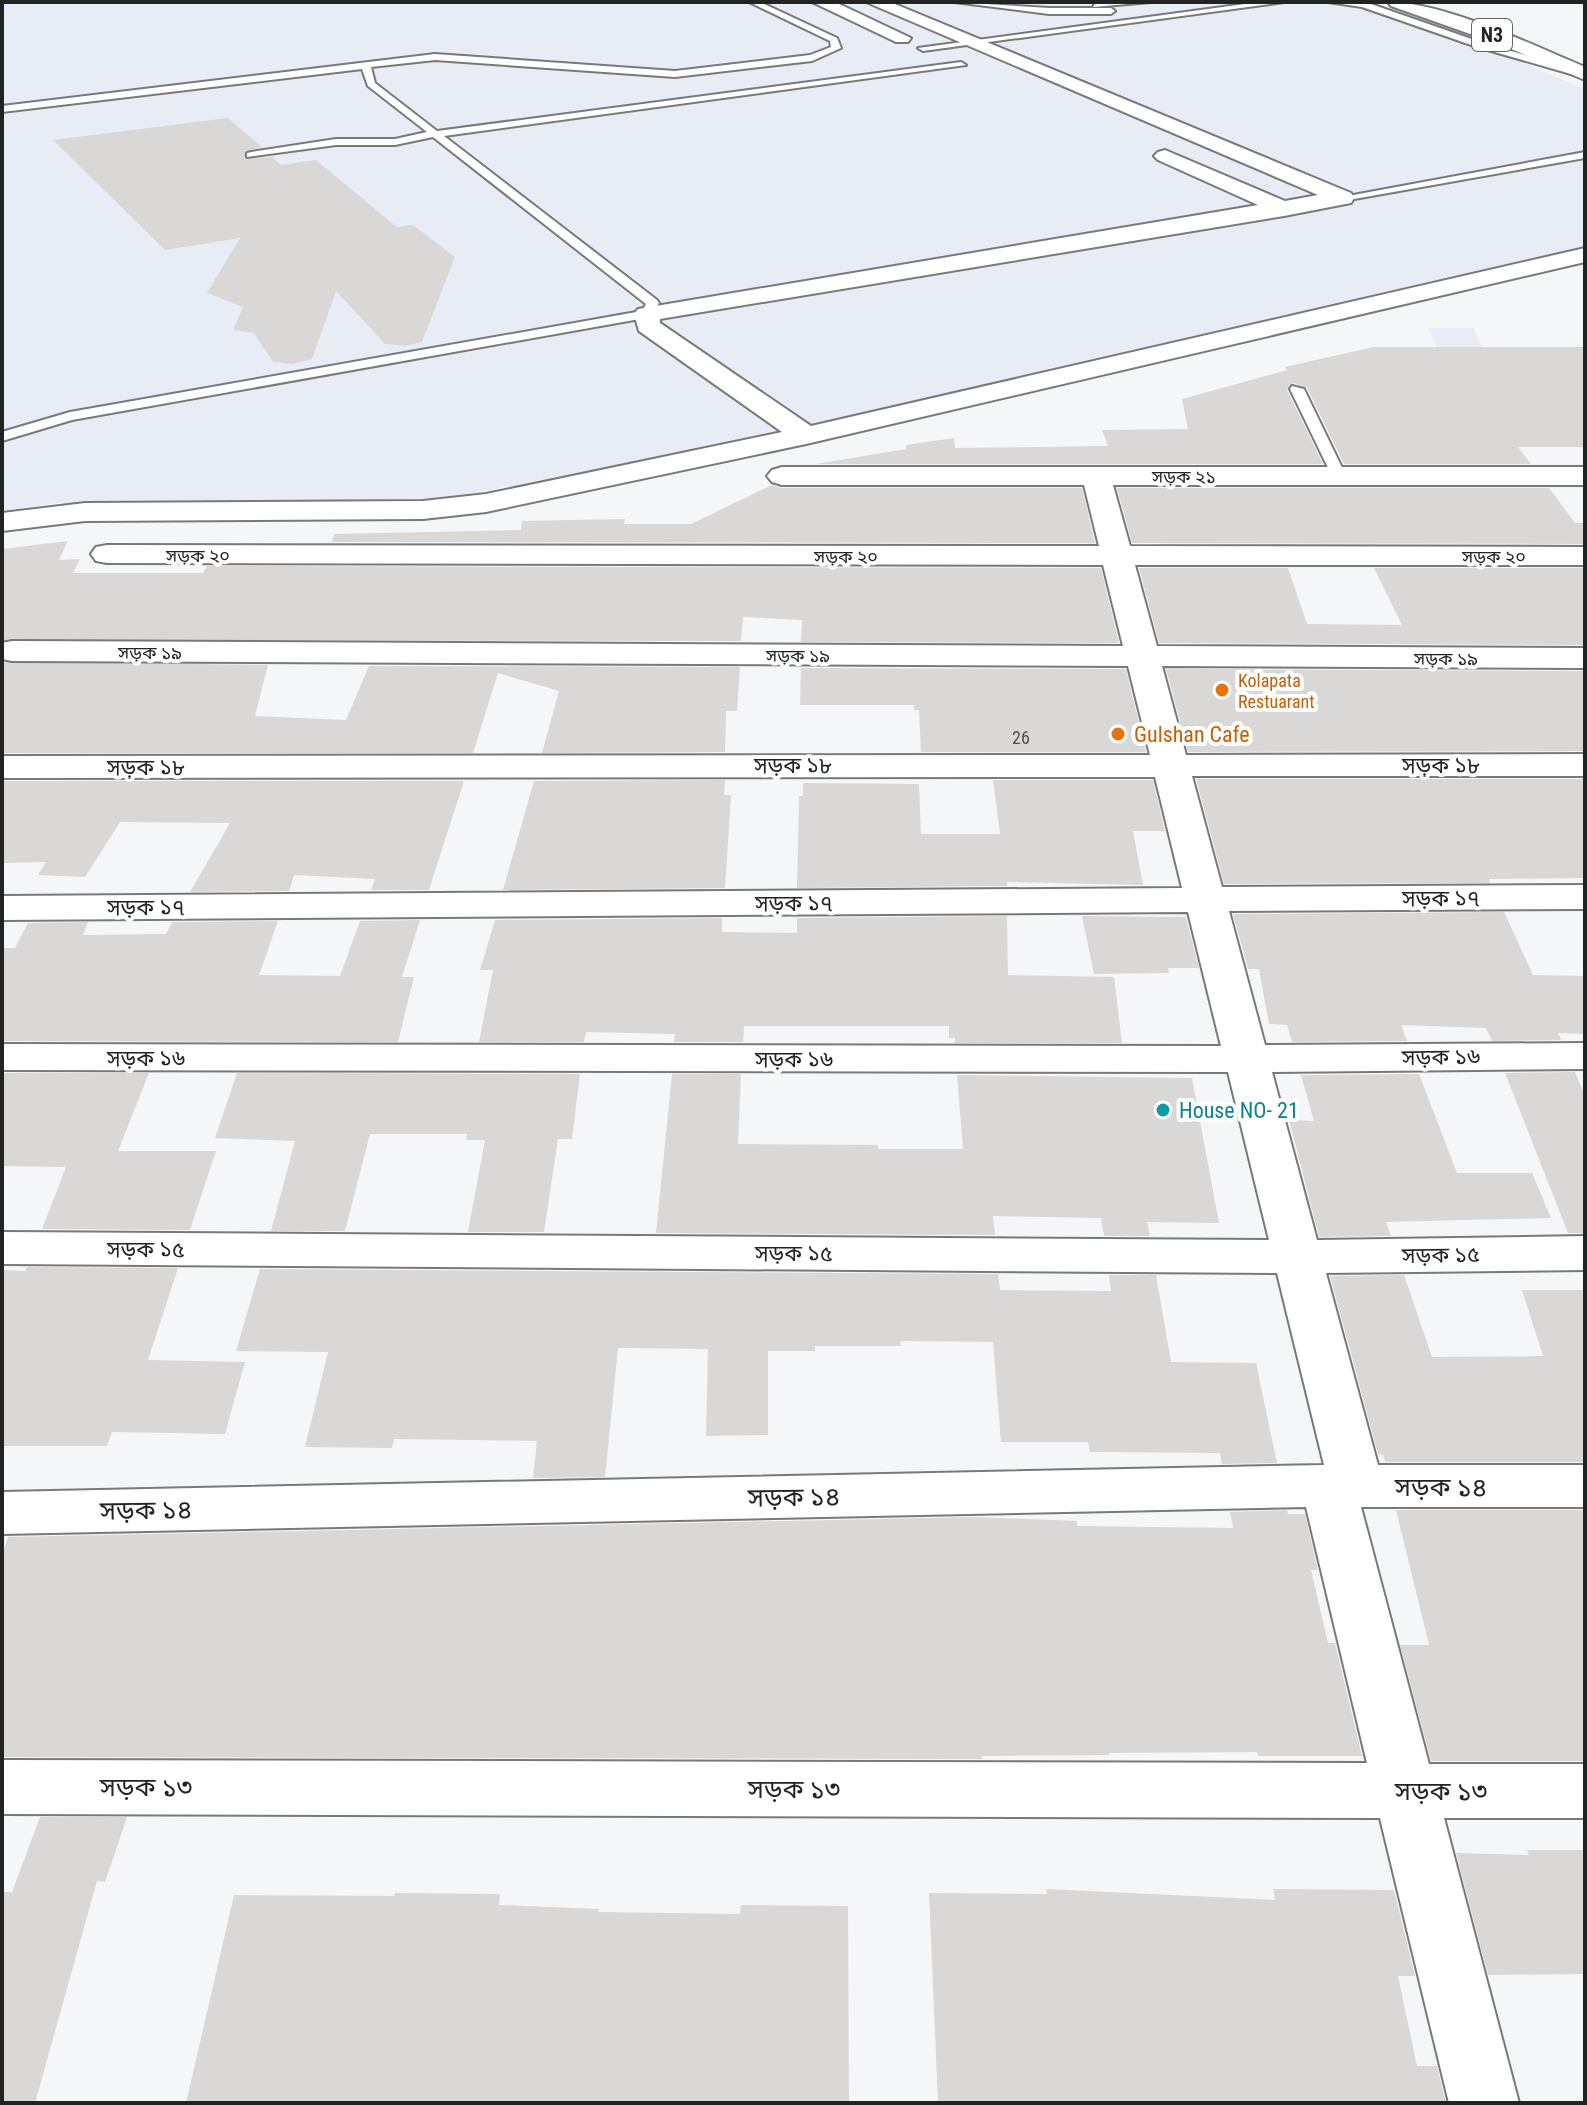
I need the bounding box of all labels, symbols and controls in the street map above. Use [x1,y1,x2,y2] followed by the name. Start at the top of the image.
[1472,19,1512,51] road number: N3
[1151,466,1216,487] street label: সড়ক ২১
[165,545,230,566] street label: সড়ক ২০
[813,546,878,567] street label: সড়ক ২০
[1461,546,1526,567] street label: সড়ক ২০
[117,642,182,663] street label: সড়ক ১৯
[765,645,830,666] street label: সড়ক ১৯
[1413,648,1478,669] street label: সড়ক ১৯
[1238,670,1315,712] place label: Kolapata Restuarant
[1213,681,1231,699] marker: Kolapata Restuarant
[1134,722,1250,747] place label: Gulshan Cafe
[1109,725,1127,743] marker: Gulshan Cafe
[1012,727,1030,748] house number: 26
[753,753,832,778] street label: সড়ক ১৮
[1401,753,1480,778] street label: সড়ক ১৮
[106,755,185,780] street label: সড়ক ১৮
[1401,886,1480,911] street label: সড়ক ১৭
[754,891,833,916] street label: সড়ক ১৭
[106,895,185,920] street label: সড়ক ১৭
[1401,1044,1480,1070] street label: সড়ক ১৬
[106,1046,185,1071] street label: সড়ক ১৬
[754,1047,833,1072] street label: সড়ক ১৬
[1179,1098,1299,1123] place label: House NO- 21
[1154,1101,1172,1119] marker: House NO- 21
[106,1237,185,1262] street label: সড়ক ১৫
[754,1241,833,1266] street label: সড়ক ১৫
[1401,1242,1480,1268] street label: সড়ক ১৫
[1394,1472,1487,1502] street label: সড়ক ১৪
[747,1481,840,1513] street label: সড়ক ১৪
[99,1494,192,1526] street label: সড়ক ১৪
[99,1772,192,1802] street label: সড়ক ১৩
[747,1774,840,1804] street label: সড়ক ১৩
[1394,1776,1487,1806] street label: সড়ক ১৩

